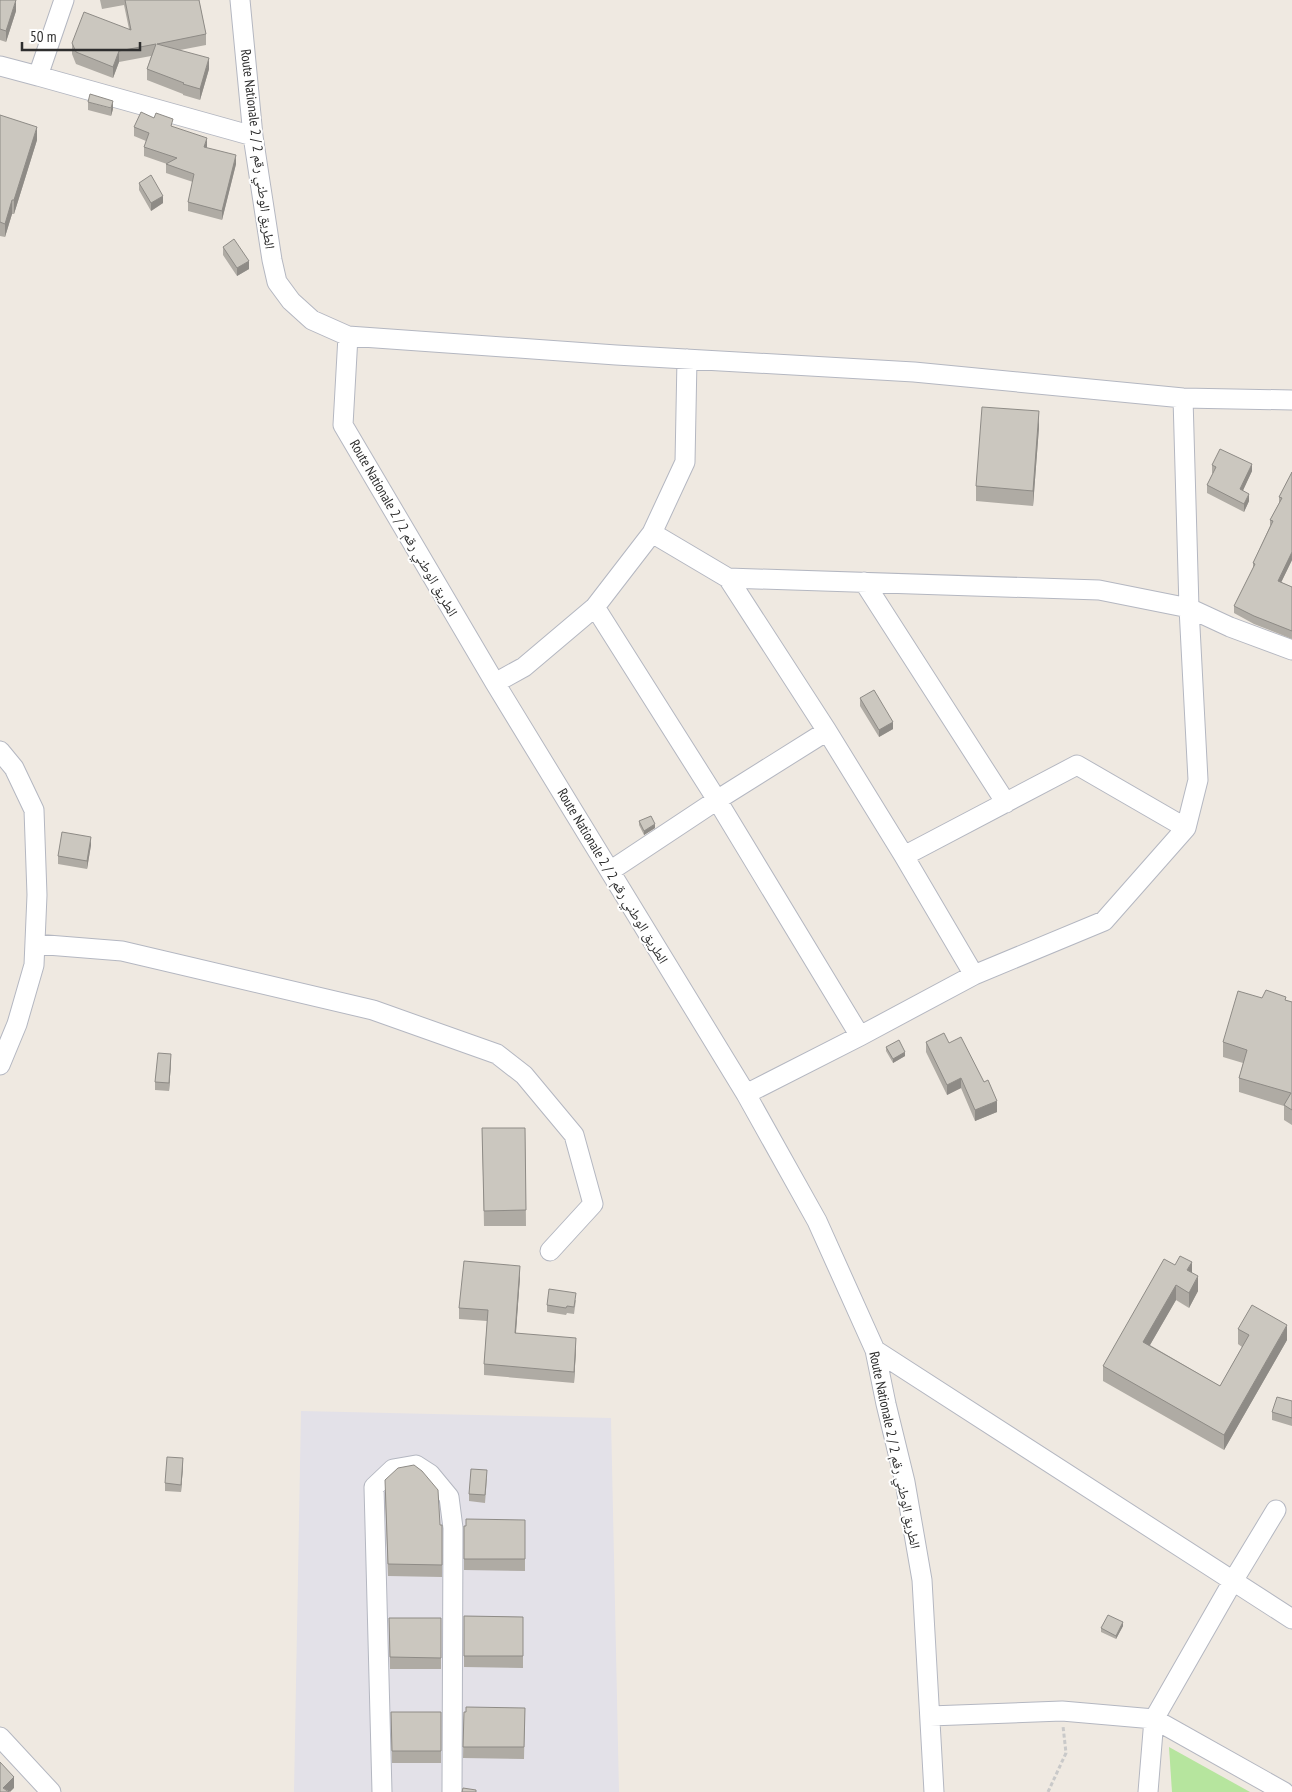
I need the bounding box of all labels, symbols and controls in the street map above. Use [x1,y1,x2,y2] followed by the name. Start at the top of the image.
[22,20,140,52] scale bar
[30,27,56,46] text: 50 m
[234,48,279,250] street label: Route Nationale 2 / الطريق الوطني رقم 2
[344,436,462,621] street label: Route Nationale 2 / الطريق الوطني رقم 2
[551,785,673,968] street label: Route Nationale 2 / الطريق الوطني رقم 2
[863,1350,925,1551] street label: Route Nationale 2 / الطريق الوطني رقم 2

